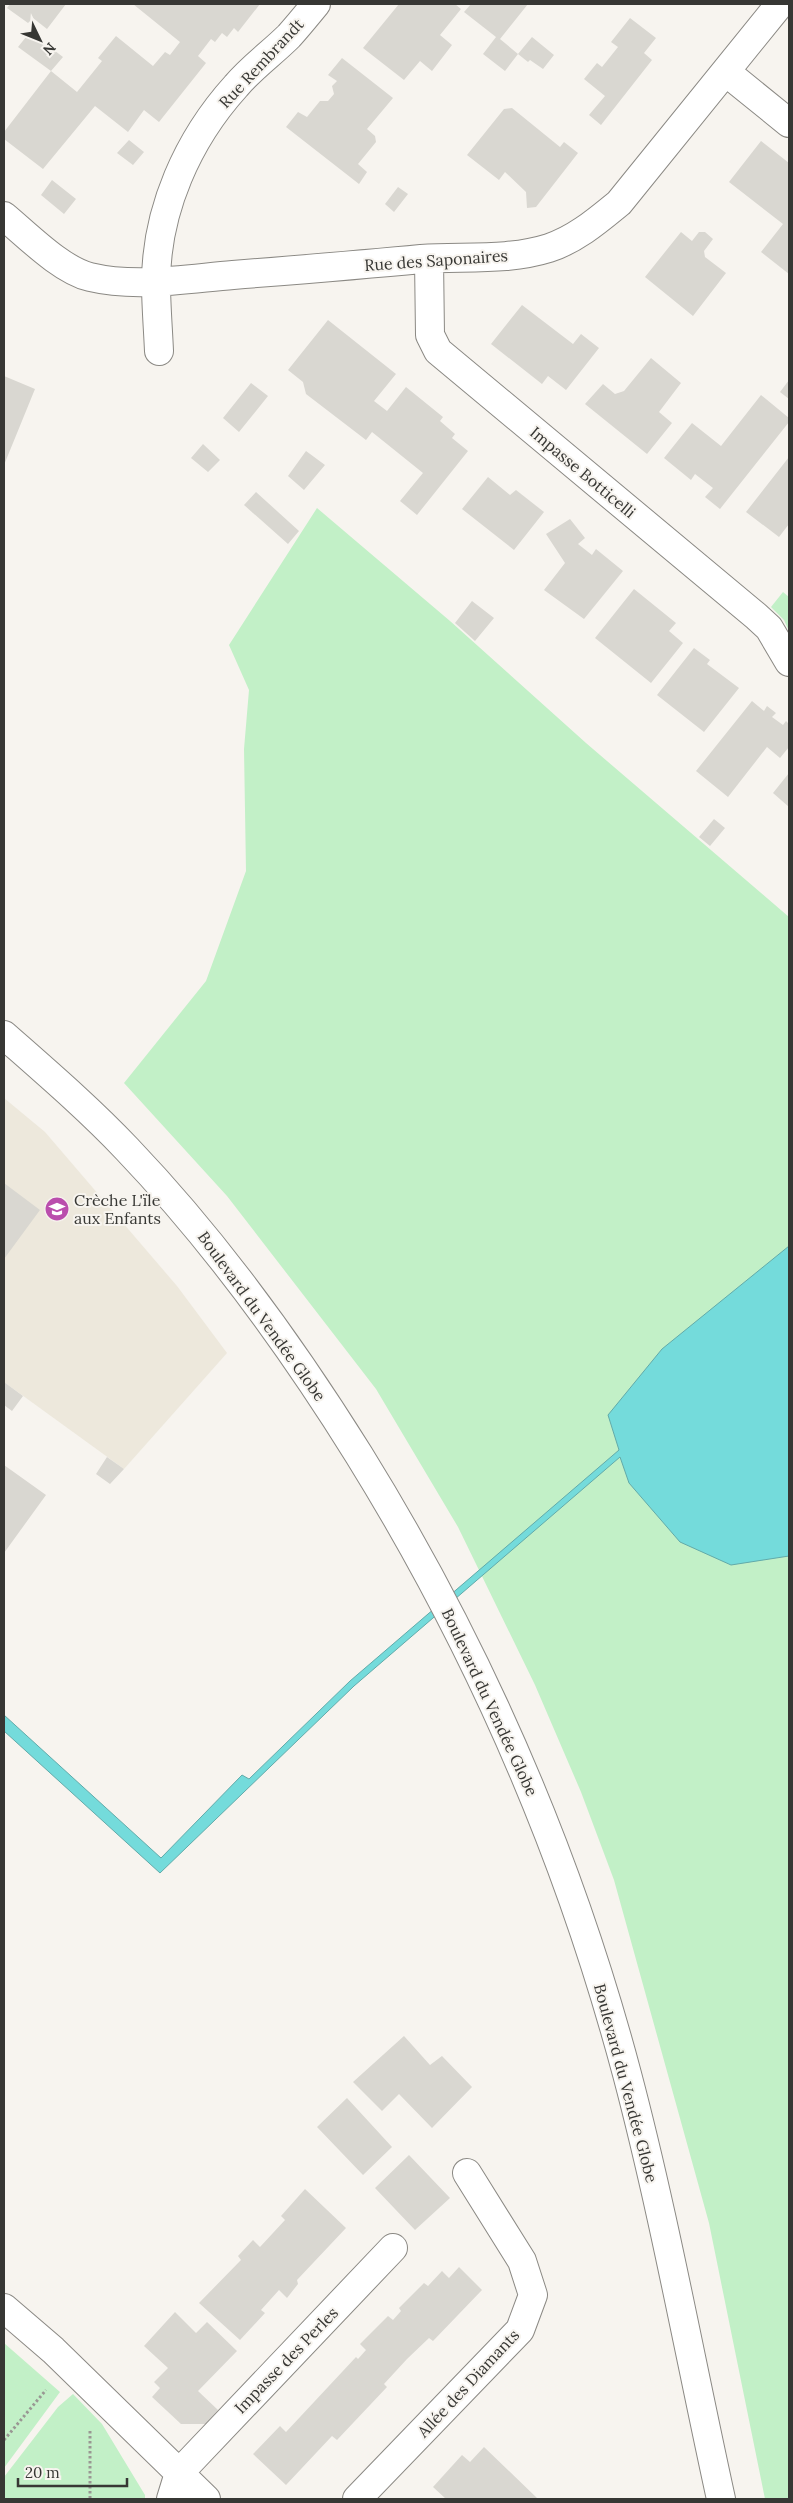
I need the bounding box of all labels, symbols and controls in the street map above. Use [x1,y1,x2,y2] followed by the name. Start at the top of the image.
[214,13,308,112] street label: Rue Rembrandt
[15,15,65,65] north arrow
[39,39,60,59] text: N
[364,245,508,275] street label: Rue des Saponaires
[526,422,640,522] street label: Impasse Botticelli
[74,1190,161,1228] place label: Crèche L'ïle aux Enfants
[44,1196,70,1222] school or university icon: Crèche L'ïle aux Enfants
[194,1227,331,1405] street label: Boulevard du Vendée Globe
[438,1605,543,1799] street label: Boulevard du Vendée Globe
[590,1981,662,2185] street label: Boulevard du Vendée Globe
[230,2303,342,2417] street label: Impasse des Perles
[412,2325,523,2442] street label: Allée des Diamants
[18,2456,126,2488] scale bar
[25,2463,60,2482] text: 20 m

